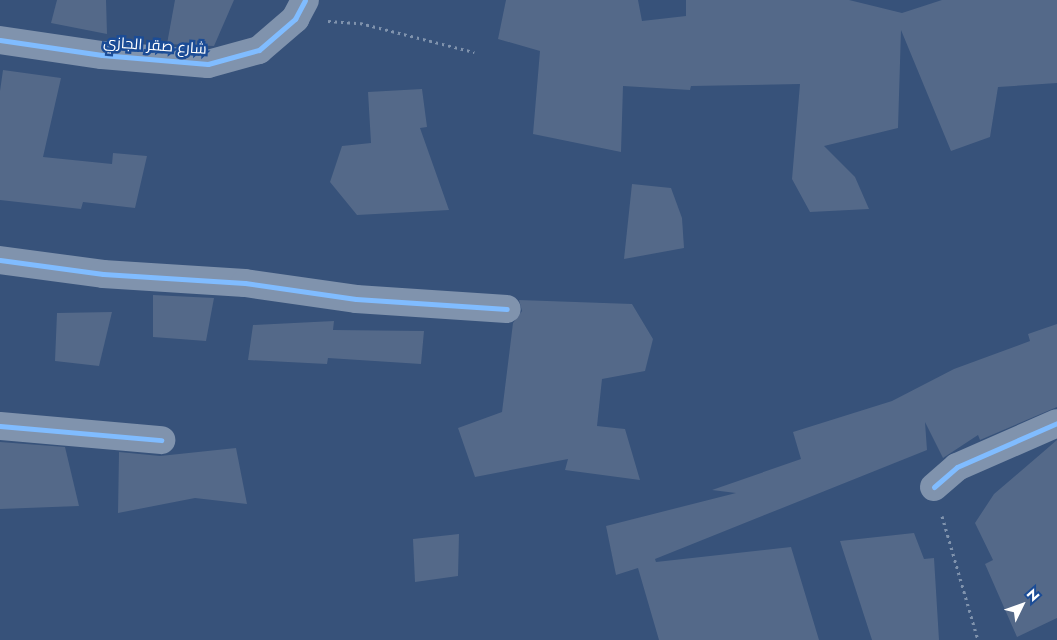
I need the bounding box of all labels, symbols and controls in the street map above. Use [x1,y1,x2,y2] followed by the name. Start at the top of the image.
[103,33,207,59] street label: شارع صقر الجازي
[997,580,1047,630] north arrow
[1022,584,1044,606] text: N

